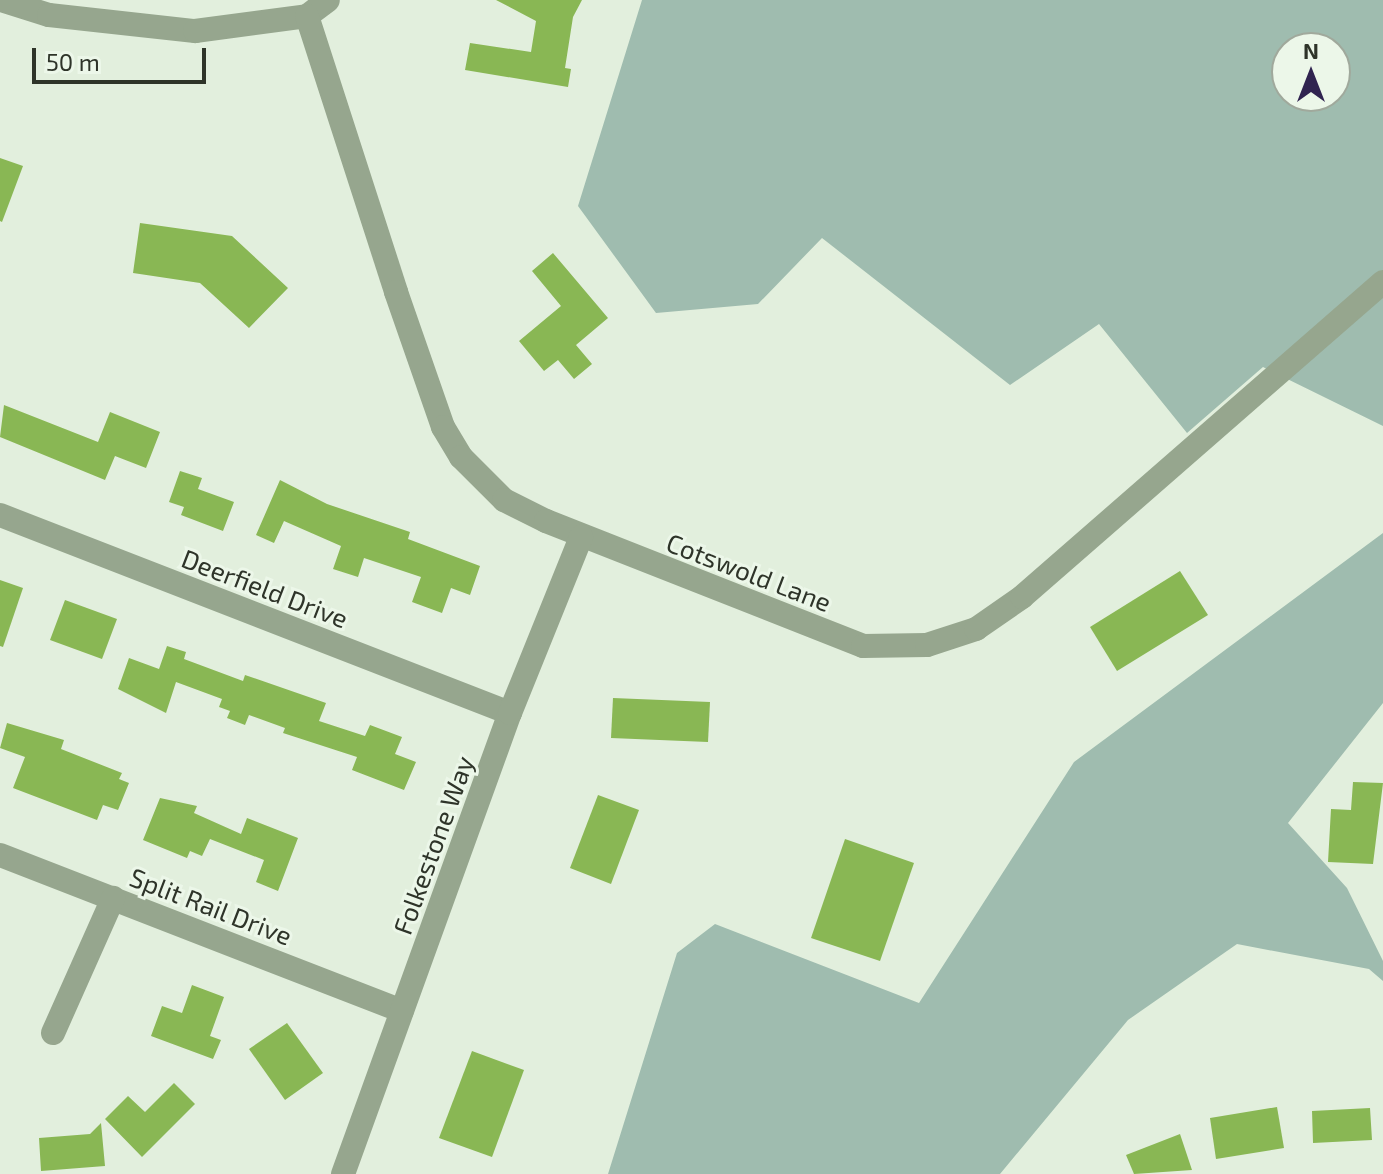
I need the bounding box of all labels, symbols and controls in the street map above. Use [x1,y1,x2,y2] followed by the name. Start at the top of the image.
[36,32,210,82] scale bar
[1271,32,1351,112] north arrow
[1303,37,1319,63] text: N
[46,47,100,76] text: 50 m
[662,526,836,618] street label: Cotswold Lane
[177,542,353,634] street label: Deerfield Drive
[386,751,480,939] street label: Folkestone Way
[125,861,297,951] street label: Split Rail Drive

